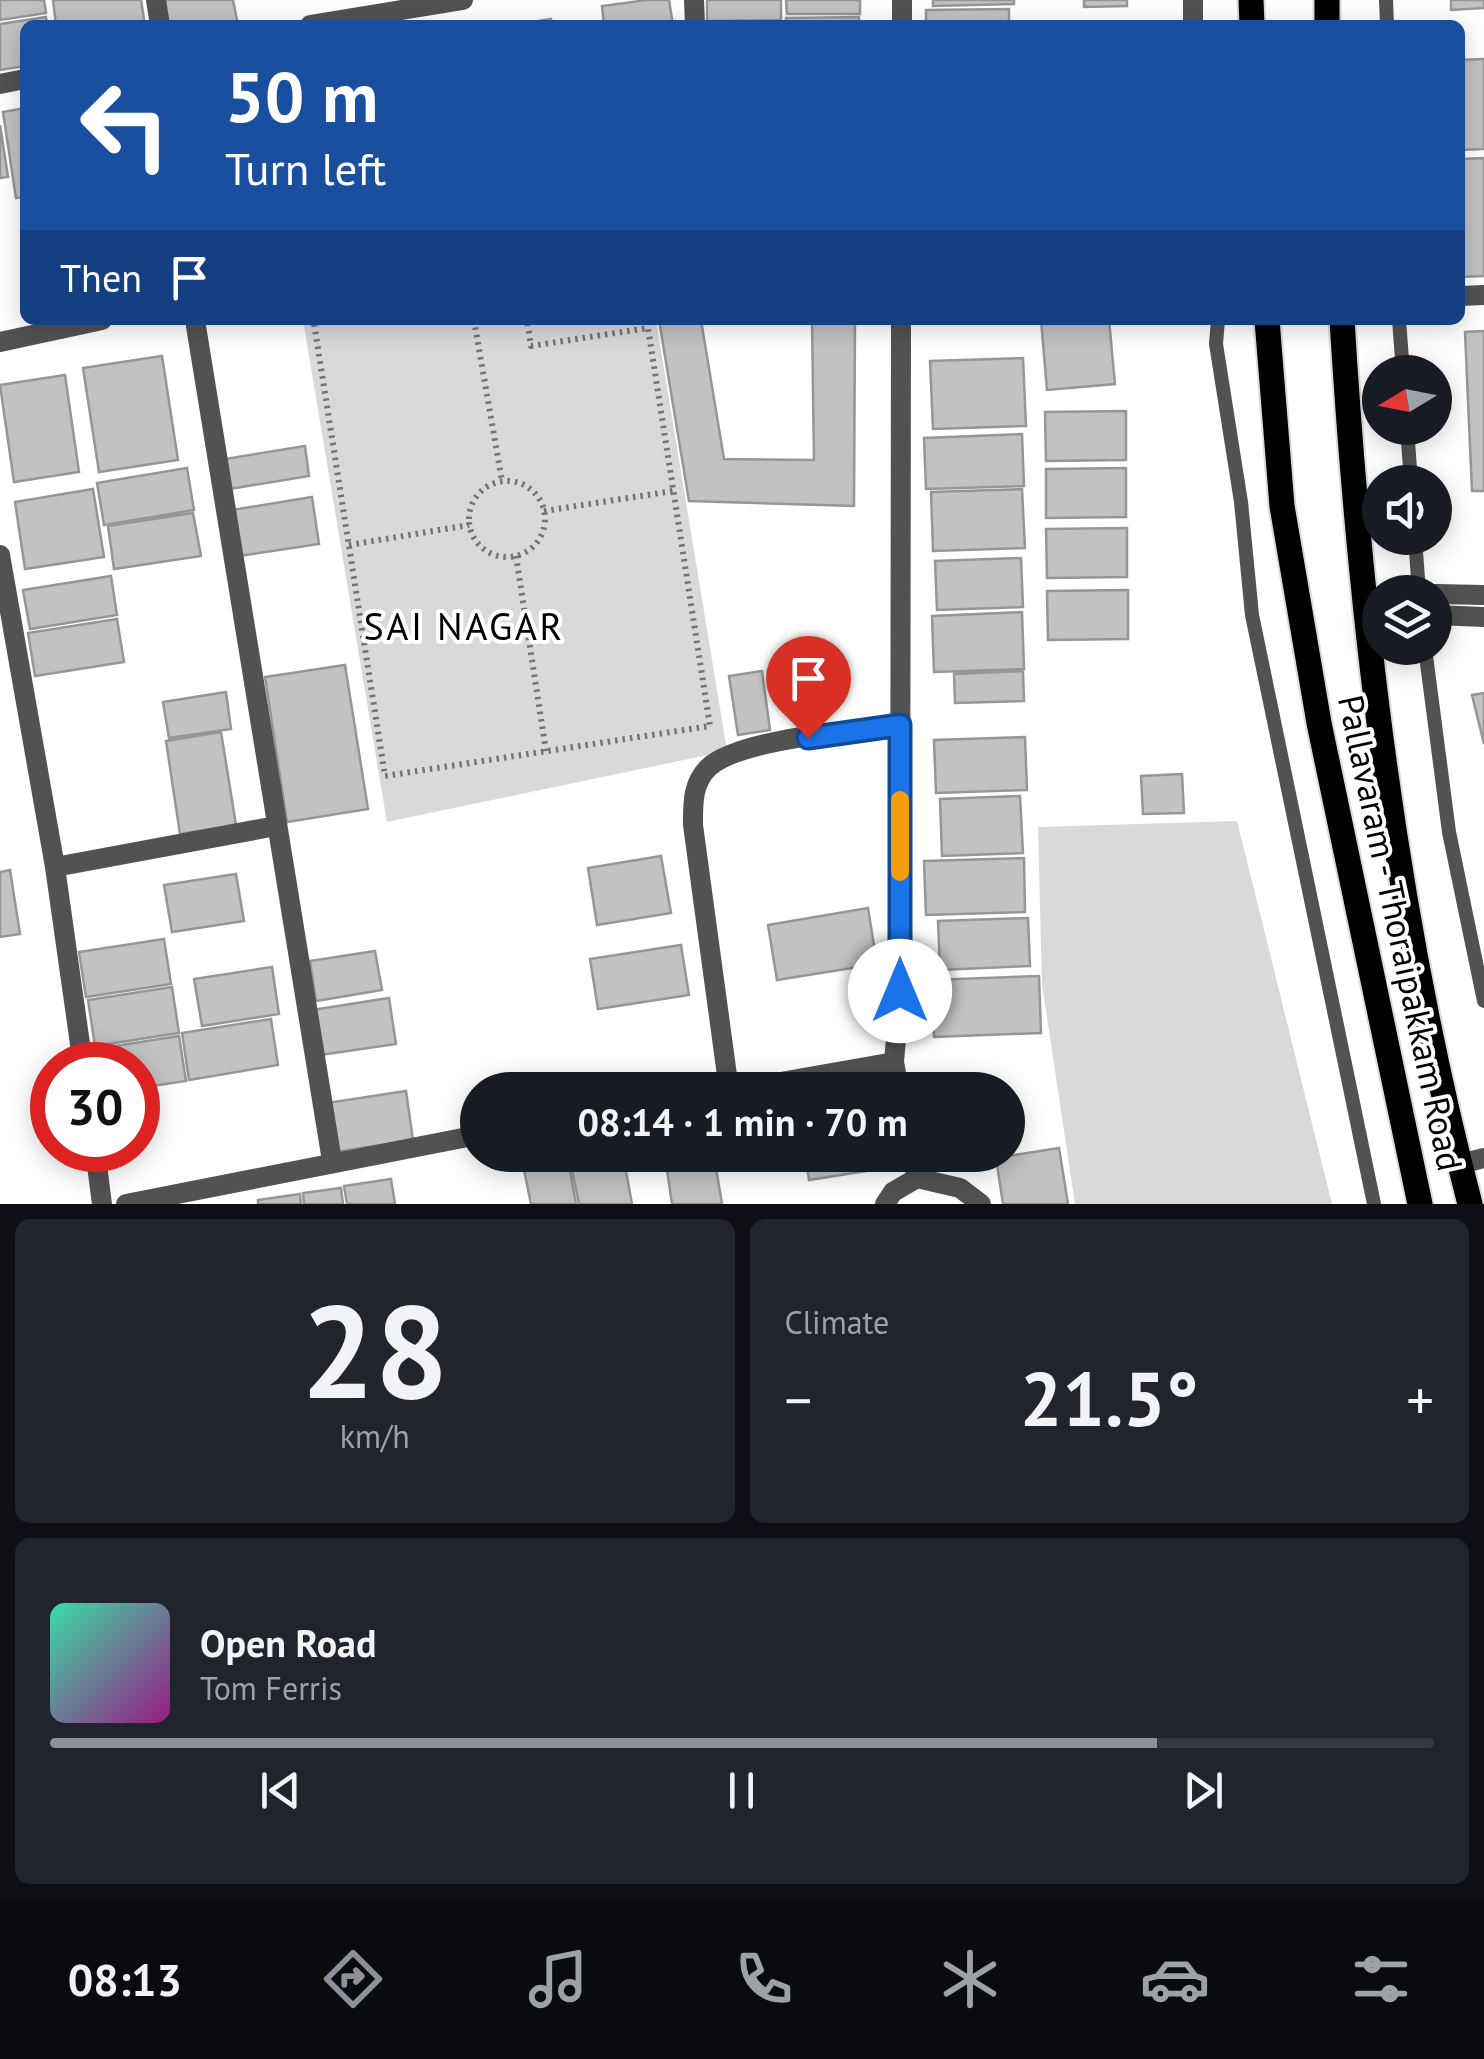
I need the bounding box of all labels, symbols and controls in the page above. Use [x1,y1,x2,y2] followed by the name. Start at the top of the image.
[225,51,378,141] text: 50 m
[60,60,190,190] icon: left
[225,139,386,197] text: Turn left
[162,250,217,305] icon: arrive
[60,253,142,302] text: Then
[1362,355,1452,445] north arrow
[1362,355,1452,665] map controls
[1362,465,1452,555] button: sound
[1362,575,1452,665] button: layers
[363,601,565,650] district label: SAI NAGAR
[766,636,851,739] pin
[781,651,836,706] icon: arrive
[1328,691,1474,1175] street label: Pallavaram - Thoraipakkam Road
[848,939,952,1043] position arrow
[30,1042,160,1172] speed limit sign: 30
[577,1097,908,1146] text: 08:14 · 1 min · 70 m
[301,1266,448,1434] text: 28
[785,1301,889,1343] text: Climate
[1020,1350,1199,1447] text: 21.5°
[785,1364,812,1435] text: −
[1406,1364,1434,1435] text: +
[340,1415,410,1457] text: km/h
[200,1618,376,1667] text: Open Road
[200,1667,342,1709] text: Tom Ferris
[253,1763,308,1818] icon: previous
[714,1763,769,1818] icon: pause
[1176,1763,1231,1818] icon: next
[318,1944,388,2014] icon: directions
[523,1944,593,2014] icon: music
[729,1944,799,2014] icon: phone
[935,1944,1005,2014] icon: climate
[1140,1944,1210,2014] icon: car
[1346,1944,1416,2014] icon: filters
[68,1950,182,2008] text: 08:13

